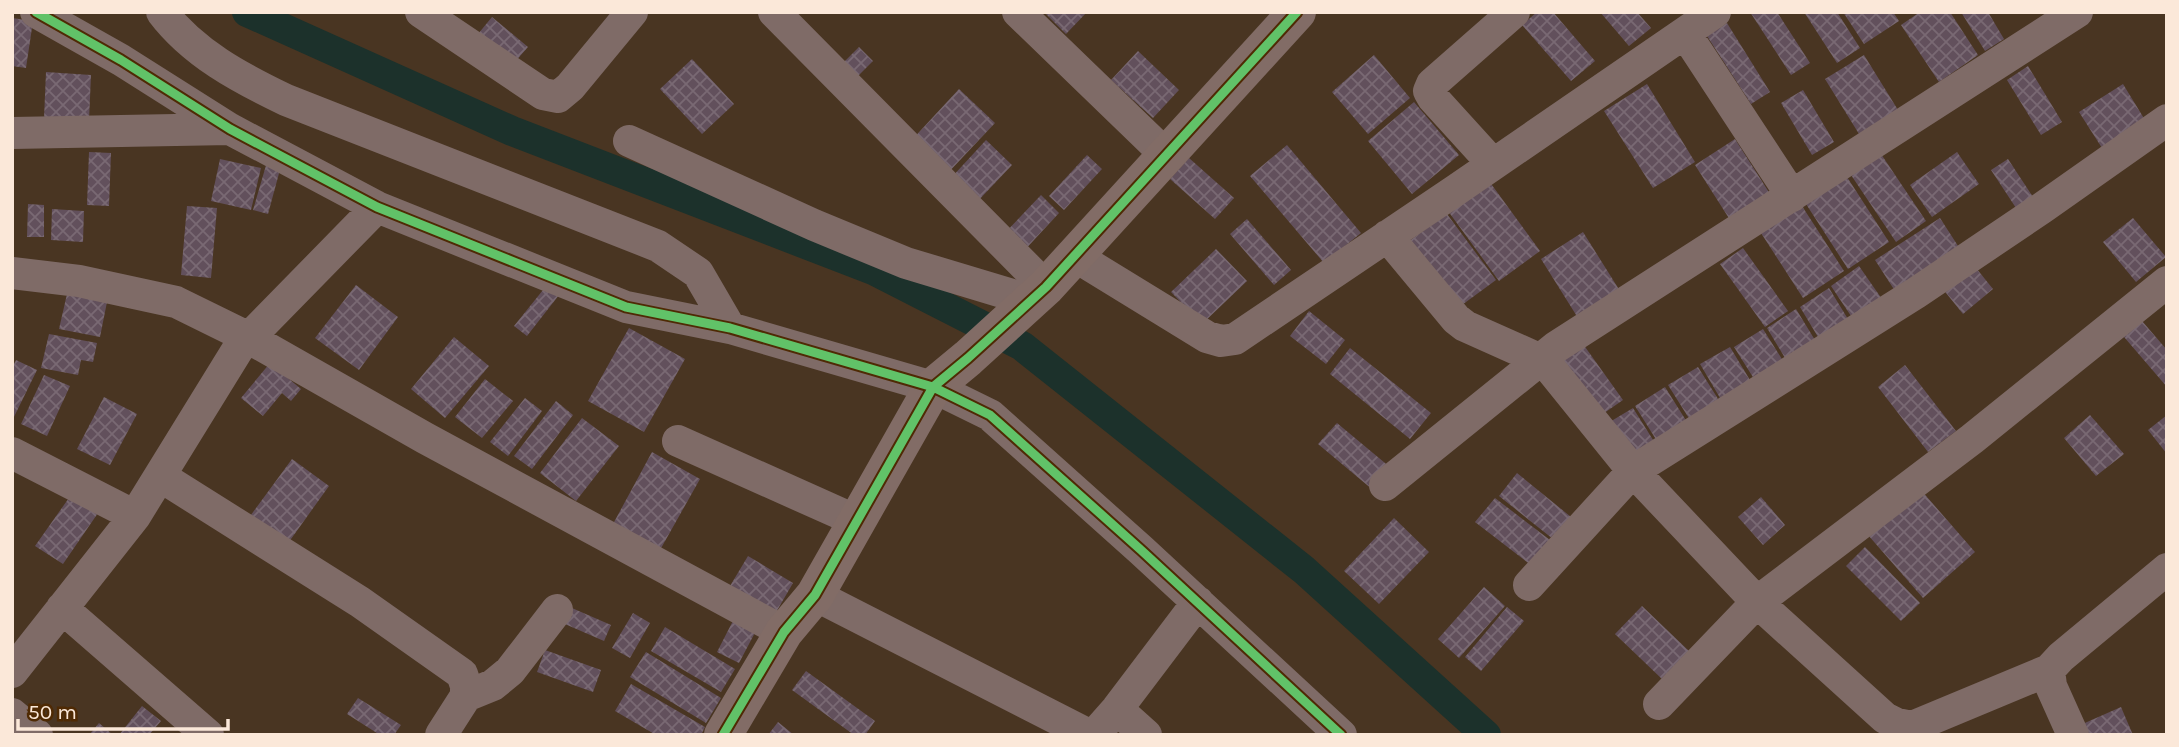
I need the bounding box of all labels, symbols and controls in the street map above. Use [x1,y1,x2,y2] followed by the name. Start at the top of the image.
[18,688,228,732] scale bar
[28,700,77,724] text: 50 m

